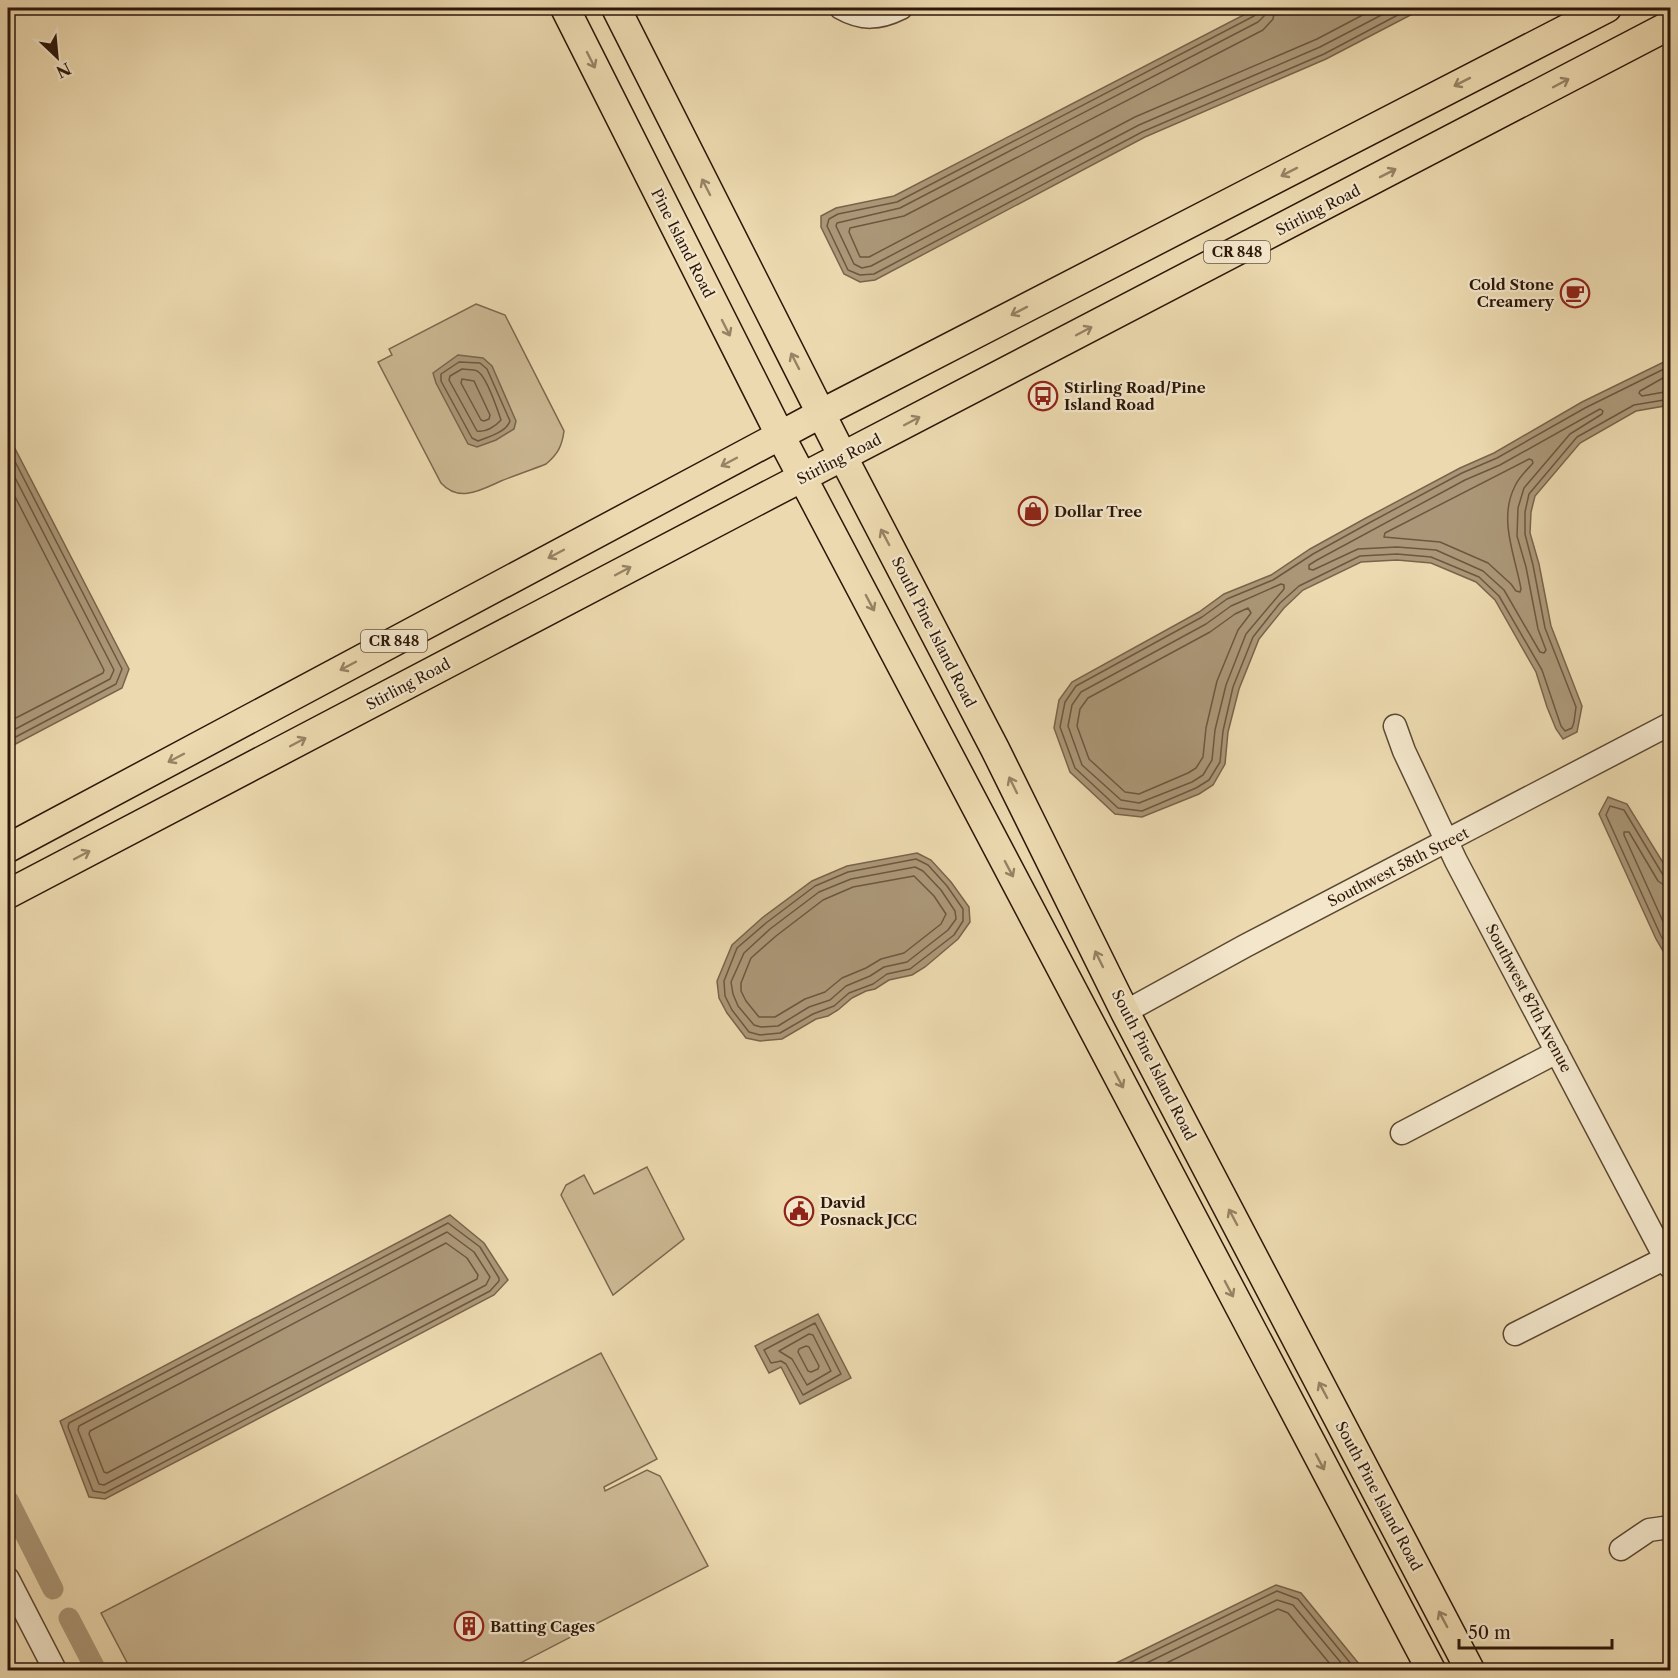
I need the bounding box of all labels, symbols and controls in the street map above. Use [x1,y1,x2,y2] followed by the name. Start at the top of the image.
[27,27,87,87] north arrow
[586,50,597,68] one-way arrow
[53,58,74,83] text: N
[1453,77,1471,89] one-way arrow
[1552,77,1569,89] one-way arrow
[1280,167,1298,178] one-way arrow
[1379,167,1396,179] one-way arrow
[700,179,712,196] one-way arrow
[1272,181,1364,239] street label: Stirling Road
[647,185,719,301] street label: Pine Island Road
[1204,241,1270,263] road number: CR 848
[1469,275,1555,311] place label: Cold Stone Creamery
[1559,277,1591,309] cafe icon: Cold Stone Creamery
[1010,306,1028,317] one-way arrow
[721,318,732,336] one-way arrow
[1075,325,1093,336] one-way arrow
[789,352,800,370] one-way arrow
[1064,378,1206,414] place label: Stirling Road/Pine Island Road
[1027,380,1059,412] bus stop icon: Stirling Road/Pine Island Road
[902,415,920,427] one-way arrow
[793,430,885,488] street label: Stirling Road
[720,457,738,468] one-way arrow
[1017,495,1049,527] shop icon: Dollar Tree
[1054,502,1142,521] place label: Dollar Tree
[878,528,890,546] one-way arrow
[548,549,566,560] one-way arrow
[888,554,980,710] street label: South Pine Island Road
[613,565,631,577] one-way arrow
[865,594,876,612] one-way arrow
[361,630,427,652] road number: CR 848
[363,654,453,714] street label: Stirling Road
[339,661,357,672] one-way arrow
[289,736,307,747] one-way arrow
[167,753,185,764] one-way arrow
[1006,776,1018,794] one-way arrow
[1324,823,1472,911] street label: Southwest 58th Street
[73,849,90,861] one-way arrow
[1003,860,1015,877] one-way arrow
[1482,920,1576,1076] street label: Southwest 87th Avenue
[1093,951,1104,969] one-way arrow
[1108,987,1200,1143] street label: South Pine Island Road
[1114,1070,1125,1088] one-way arrow
[820,1193,917,1229] place label: David Posnack JCC
[783,1195,815,1227] public building icon: David Posnack JCC
[1227,1209,1238,1227] one-way arrow
[1224,1280,1235,1298] one-way arrow
[1317,1382,1329,1399] one-way arrow
[1332,1418,1426,1574] street label: South Pine Island Road
[1314,1453,1326,1470] one-way arrow
[453,1610,485,1642] building icon: Batting Cages
[1437,1610,1448,1628] one-way arrow
[1459,1612,1612,1650] scale bar
[490,1617,595,1636] place label: Batting Cages
[1468,1622,1511,1644] text: 50 m

